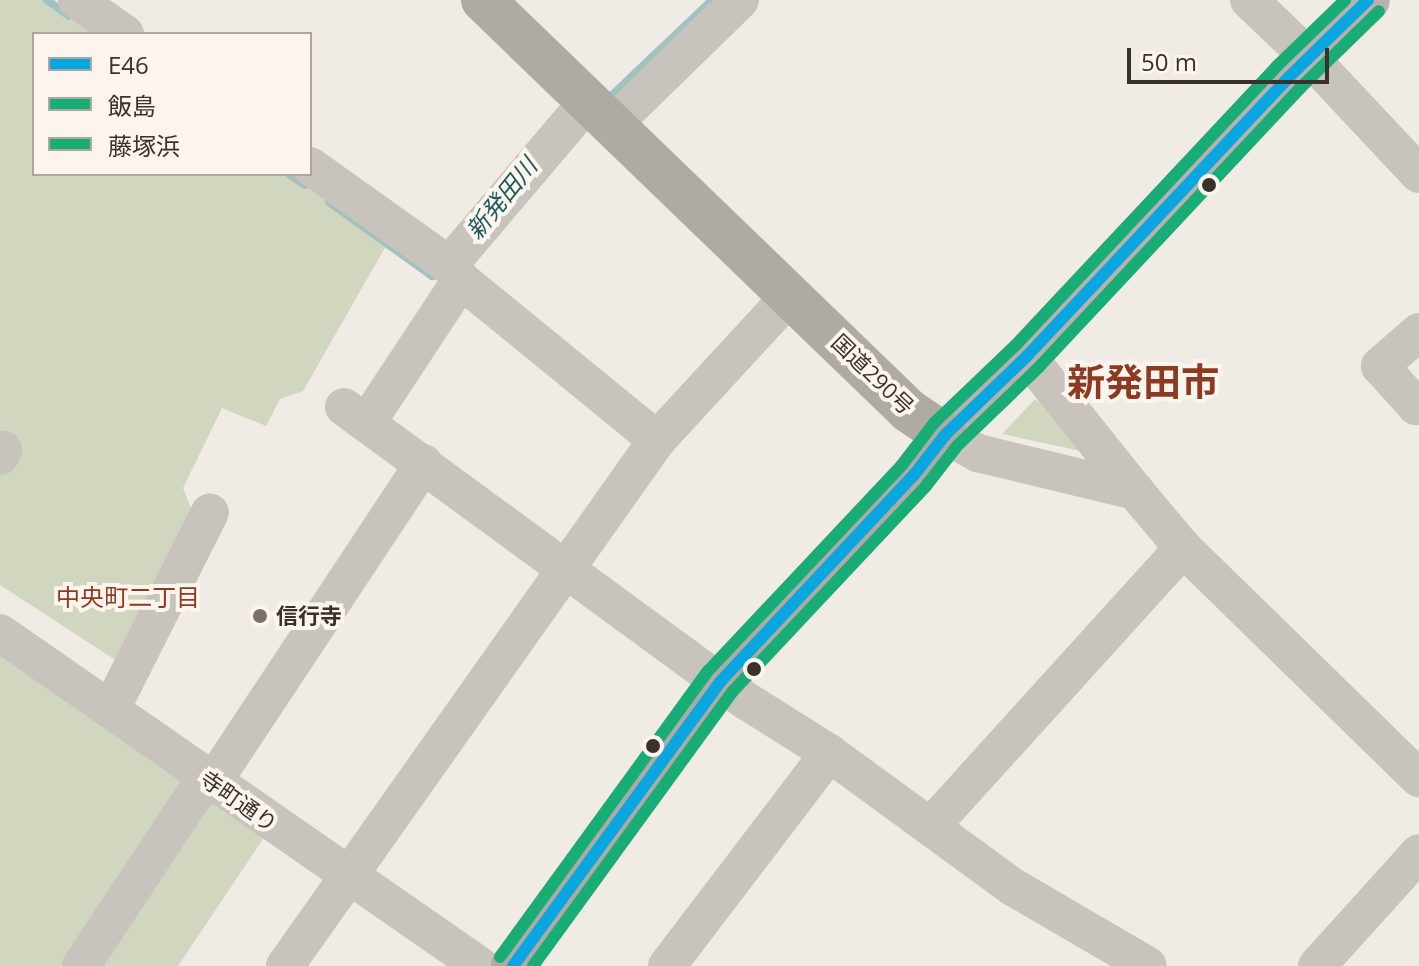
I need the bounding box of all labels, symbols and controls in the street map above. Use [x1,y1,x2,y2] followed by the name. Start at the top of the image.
[32,32,312,176] legend
[1131,32,1333,82] scale bar
[1141,45,1197,78] text: 50 m
[108,48,149,81] text: E46
[108,89,156,122] text: 飯島
[108,129,180,162] text: 藤塚浜
[460,152,542,244] water label: 新発田川
[1201,177,1217,193] unlabelled marker
[827,328,919,420] street label: 国道290号
[1067,359,1219,405] district label: 新発田市
[56,583,200,611] district label: 中央町二丁目
[276,603,342,629] place label: 信行寺
[251,607,269,625] marker: 信行寺
[746,661,762,677] unlabelled marker
[645,738,661,754] unlabelled marker
[195,765,283,837] street label: 寺町通り

